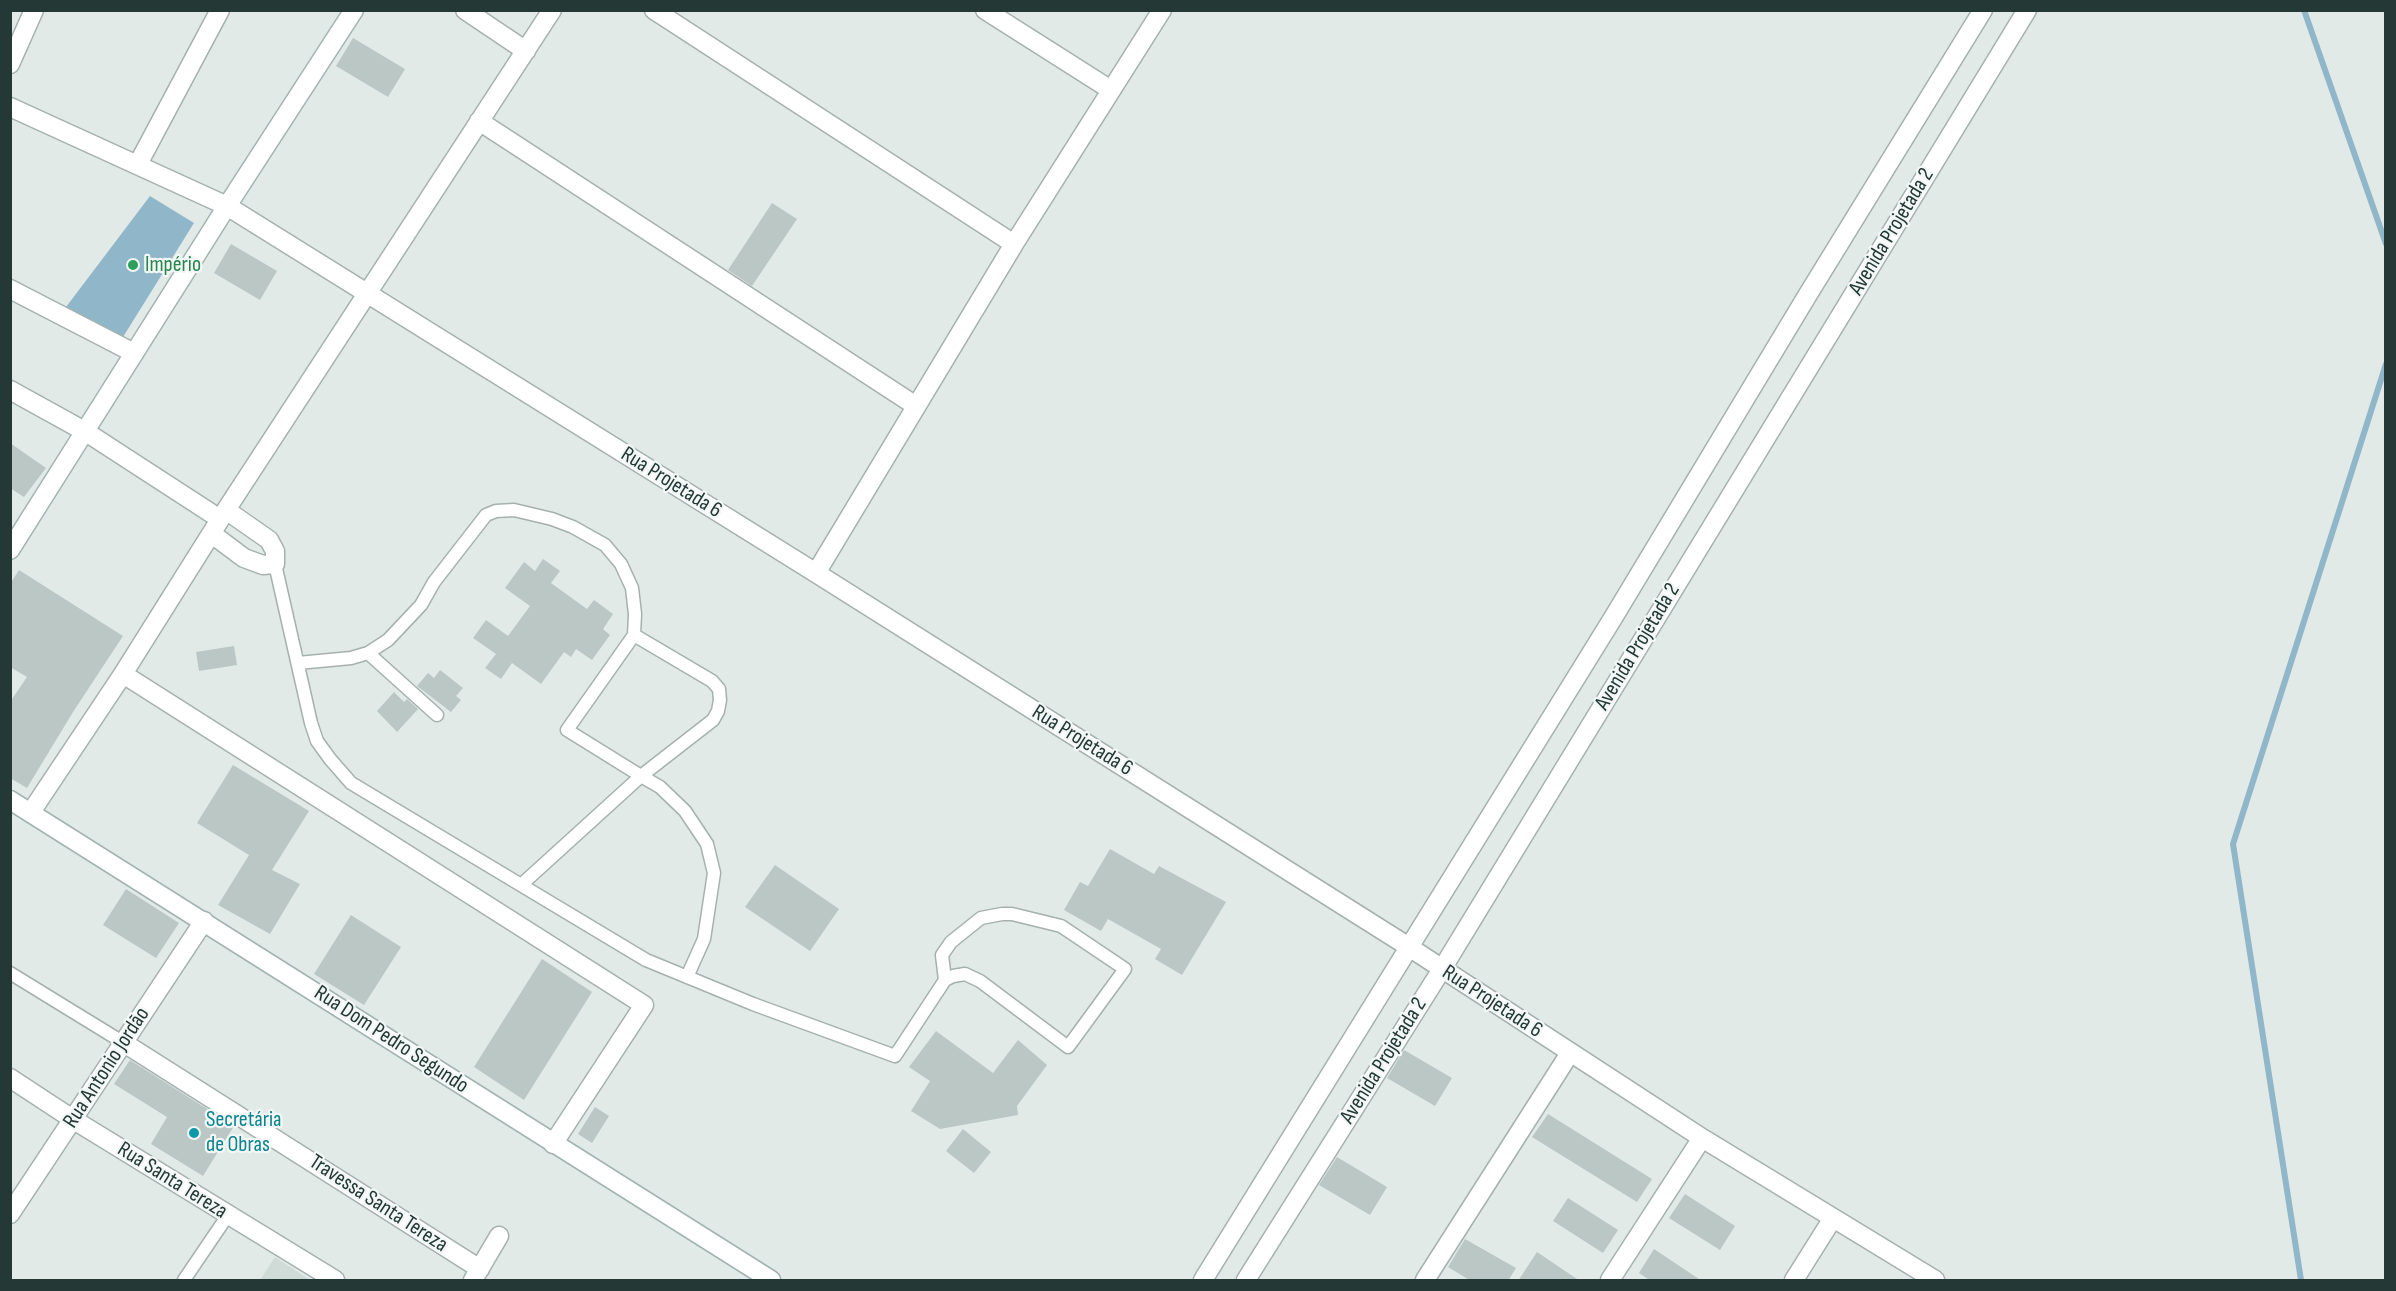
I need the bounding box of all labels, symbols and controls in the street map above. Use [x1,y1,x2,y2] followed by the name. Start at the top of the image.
[1844,164,1940,300] street label: Avenida Projetada 2
[145,252,201,278] place label: Império
[126,258,140,272] marker: Império
[616,442,726,524] street label: Rua Projetada 6
[1590,579,1686,715] street label: Avenida Projetada 2
[1027,700,1137,782] street label: Rua Projetada 6
[1437,960,1547,1044] street label: Rua Projetada 6
[309,980,473,1100] street label: Rua Dom Pedro Segundo
[1335,993,1433,1129] street label: Avenida Projetada 2
[58,1003,156,1133] street label: Rua Antonio Jordão
[206,1107,282,1158] place label: Secretária de Obras
[187,1126,201,1140] marker: Secretária de Obras
[112,1137,232,1225] street label: Rua Santa Tereza
[304,1149,452,1259] street label: Travessa Santa Tereza

